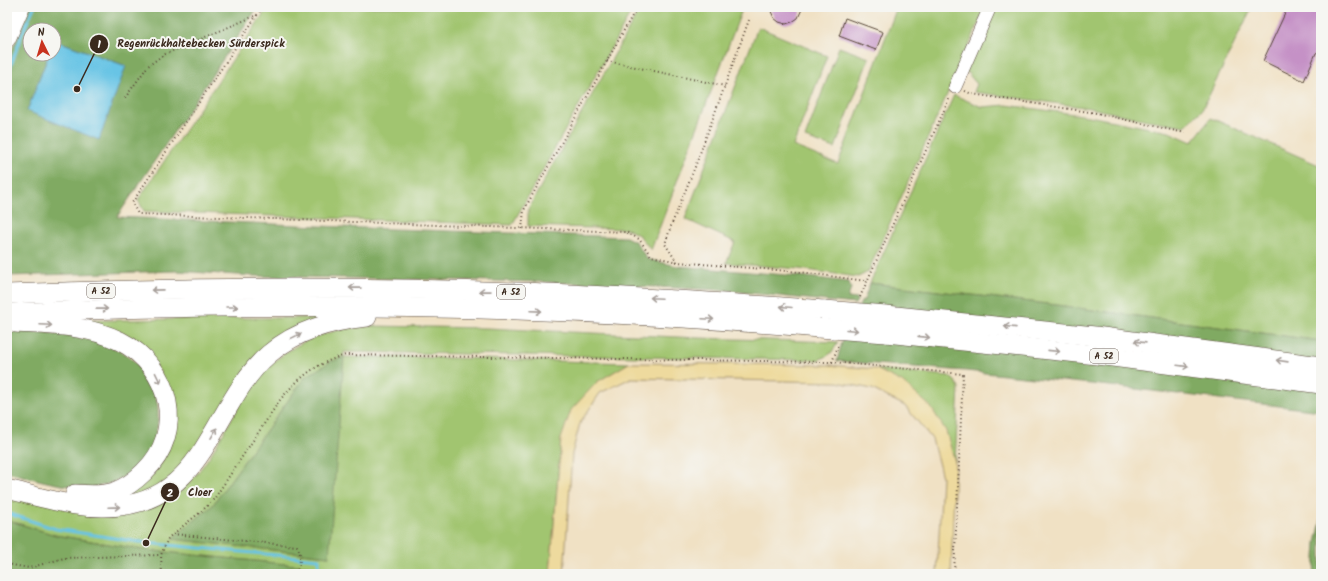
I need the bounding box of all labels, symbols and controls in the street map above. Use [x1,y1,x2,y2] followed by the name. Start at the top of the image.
[22,22,62,62] north arrow
[37,24,46,42] text: N
[89,32,292,55] callout: Regenrückhaltebecken Sürderspick
[97,35,101,54] text: 1
[117,35,285,53] text: Regenrückhaltebecken Sürderspick
[87,284,115,298] road number: A 52
[349,285,362,292] one-way arrow
[497,285,525,299] road number: A 52
[151,286,164,294] one-way arrow
[479,287,492,295] one-way arrow
[650,295,663,302] one-way arrow
[225,303,238,311] one-way arrow
[780,304,793,311] one-way arrow
[95,306,108,313] one-way arrow
[529,307,542,315] one-way arrow
[701,315,714,323] one-way arrow
[39,321,52,328] one-way arrow
[1004,324,1017,331] one-way arrow
[845,327,858,334] one-way arrow
[290,332,302,339] one-way arrow
[917,334,930,341] one-way arrow
[1134,338,1147,346] one-way arrow
[1047,347,1060,355] one-way arrow
[1090,349,1118,363] road number: A 52
[1276,357,1289,365] one-way arrow
[1176,362,1189,370] one-way arrow
[155,371,162,383] one-way arrow
[210,428,218,440] one-way arrow
[160,481,220,504] callout: Cloer
[167,484,174,503] text: 2
[188,484,213,502] text: Cloer
[107,503,120,510] one-way arrow

